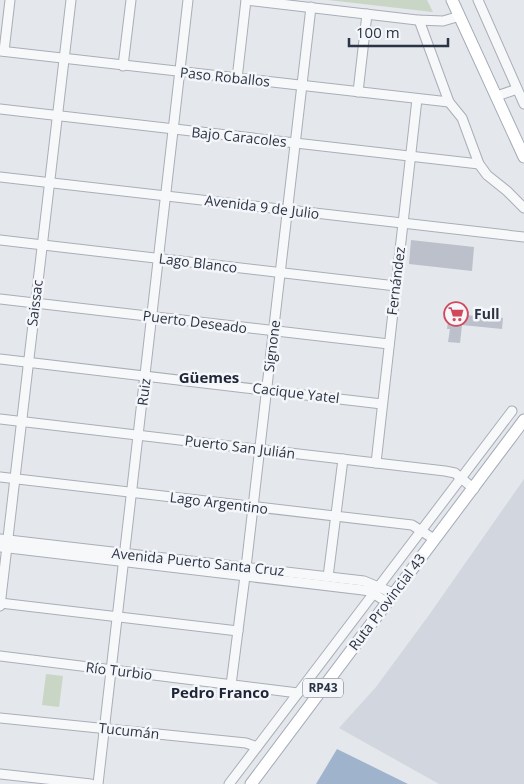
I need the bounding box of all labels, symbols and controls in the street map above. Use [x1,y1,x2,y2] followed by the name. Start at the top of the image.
[349,15,448,47] scale bar
[356,22,400,42] text: 100 m
[179,62,271,91] street label: Paso Roballos
[190,122,288,151] street label: Bajo Caracoles
[204,190,320,223] street label: Avenida 9 de Julio
[382,245,409,316] street label: Fernández
[158,248,238,277] street label: Lago Blanco
[22,278,47,327] street label: Saissac
[443,301,469,327] supermarket icon: Full
[474,304,499,323] place label: Full
[142,306,248,337] street label: Puerto Deseado
[259,319,284,373] street label: Signone
[179,367,239,387] district label: Güemes
[132,377,155,407] street label: Ruiz
[251,378,341,407] street label: Cacique Yatel
[184,430,296,463] street label: Puerto San Julián
[169,487,269,518] street label: Lago Argentino
[111,543,286,580] street label: Avenida Puerto Santa Cruz
[344,549,429,654] street label: Ruta Provincial 43
[85,657,153,684] street label: Río Turbio
[303,678,343,698] road number: RP43
[171,682,269,702] district label: Pedro Franco
[98,718,160,743] street label: Tucumán

